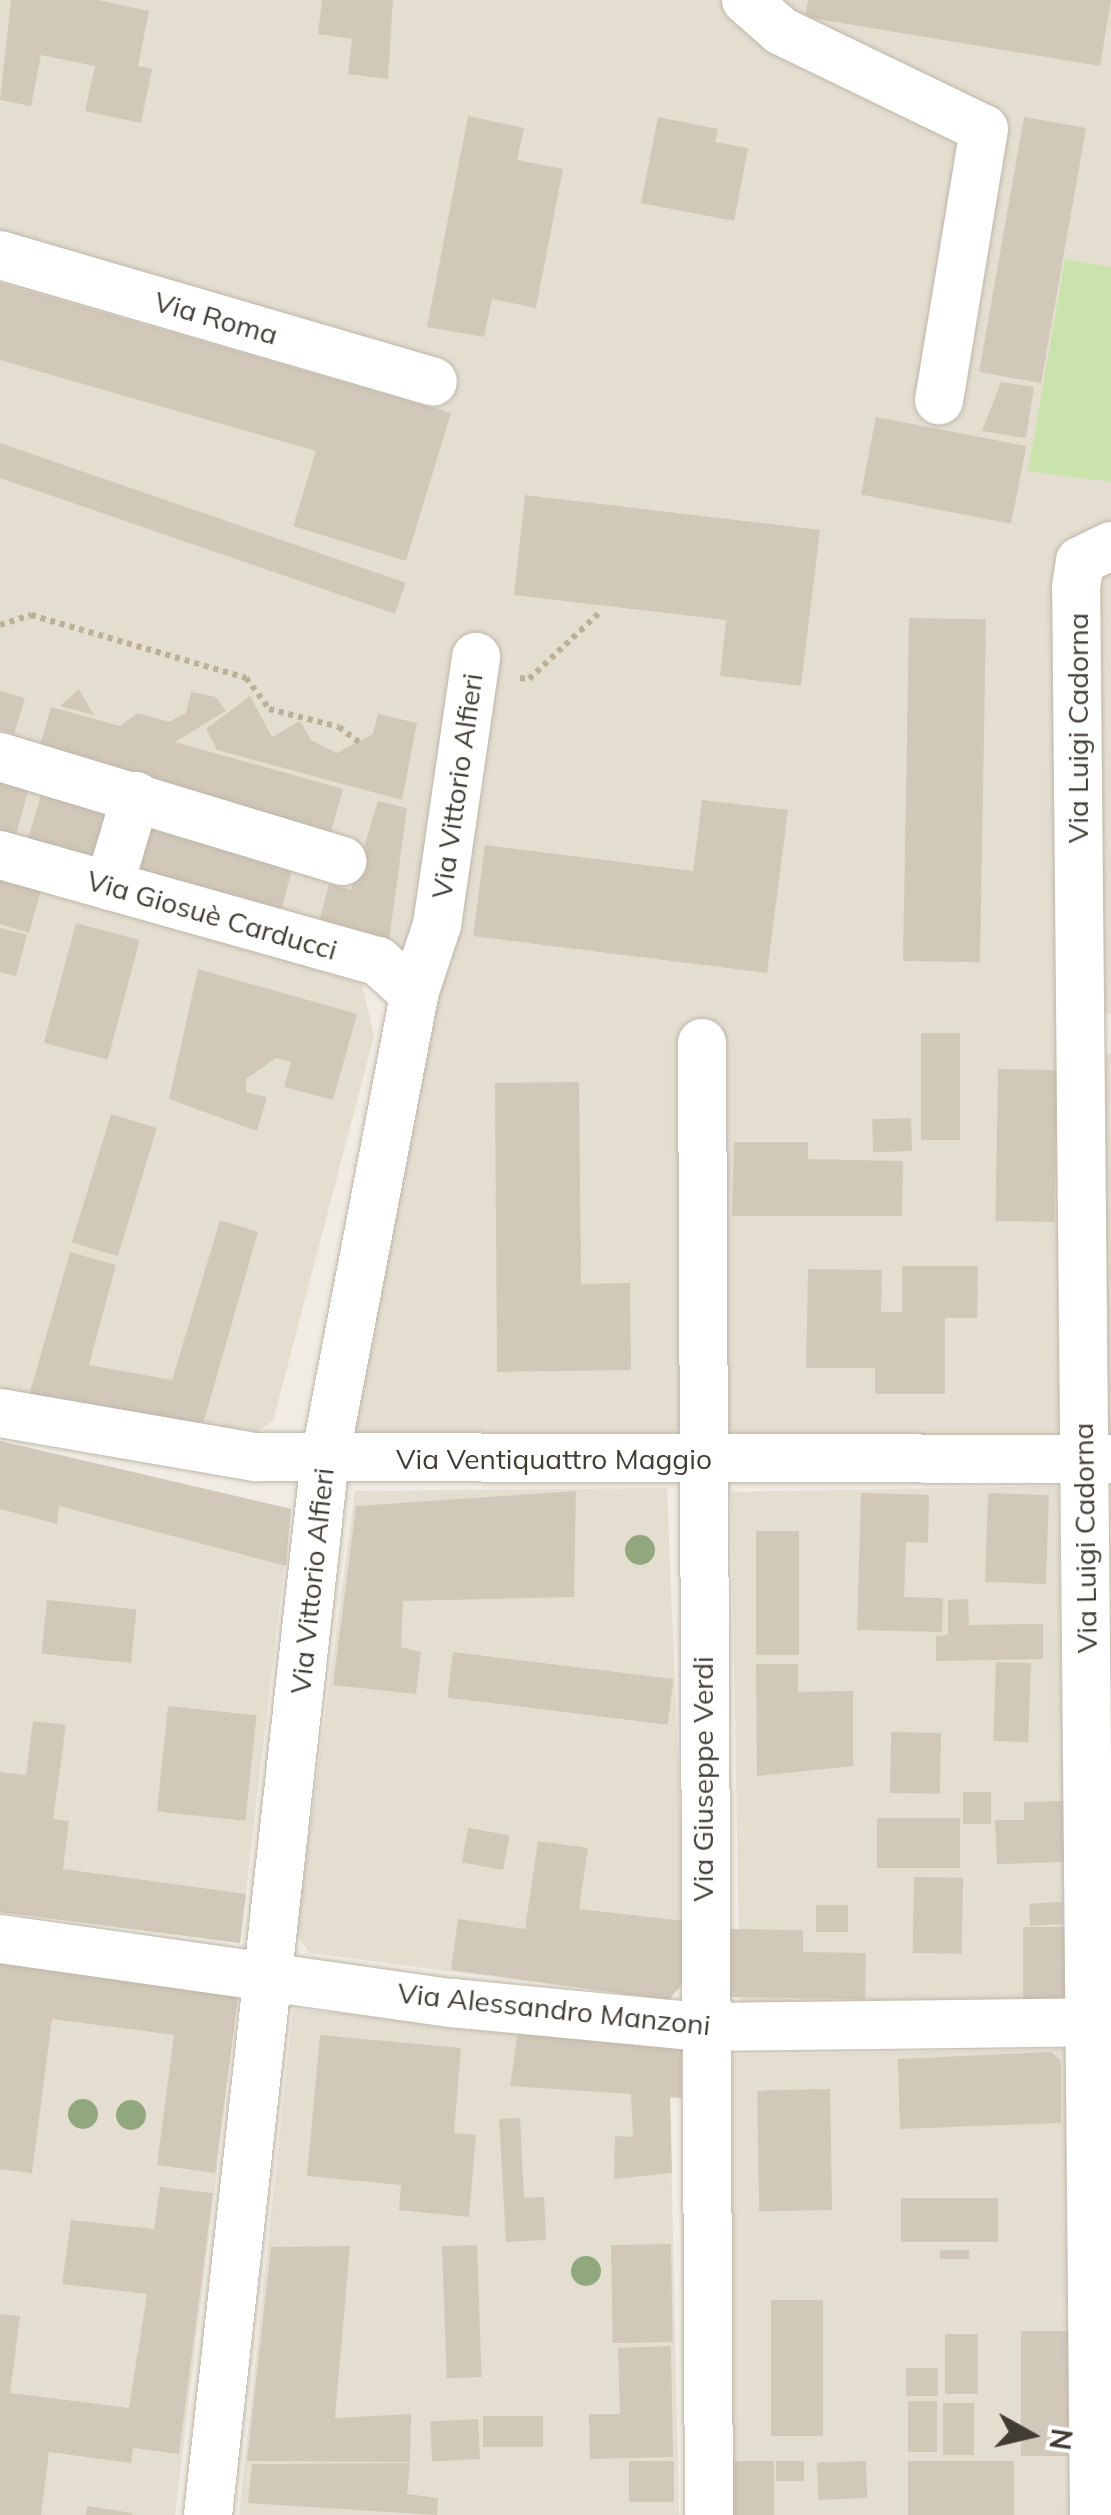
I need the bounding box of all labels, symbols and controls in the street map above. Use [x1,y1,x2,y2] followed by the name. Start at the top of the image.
[150,284,282,352] street label: Via Roma
[1061,613,1095,843] street label: Via Luigi Cadorna
[425,671,489,901] street label: Via Vittorio Alfieri
[83,863,341,967] street label: Via Giosuè Carducci
[1066,1422,1104,1654] street label: Via Luigi Cadorna
[396,1442,712,1476] street label: Via Ventiquattro Maggio
[283,1466,341,1696] street label: Via Vittorio Alfieri
[686,1656,720,1902] street label: Via Giuseppe Verdi
[396,1976,712,2042] street label: Via Alessandro Manzoni
[981,2385,1081,2485] north arrow
[1042,2426,1080,2452] text: N

